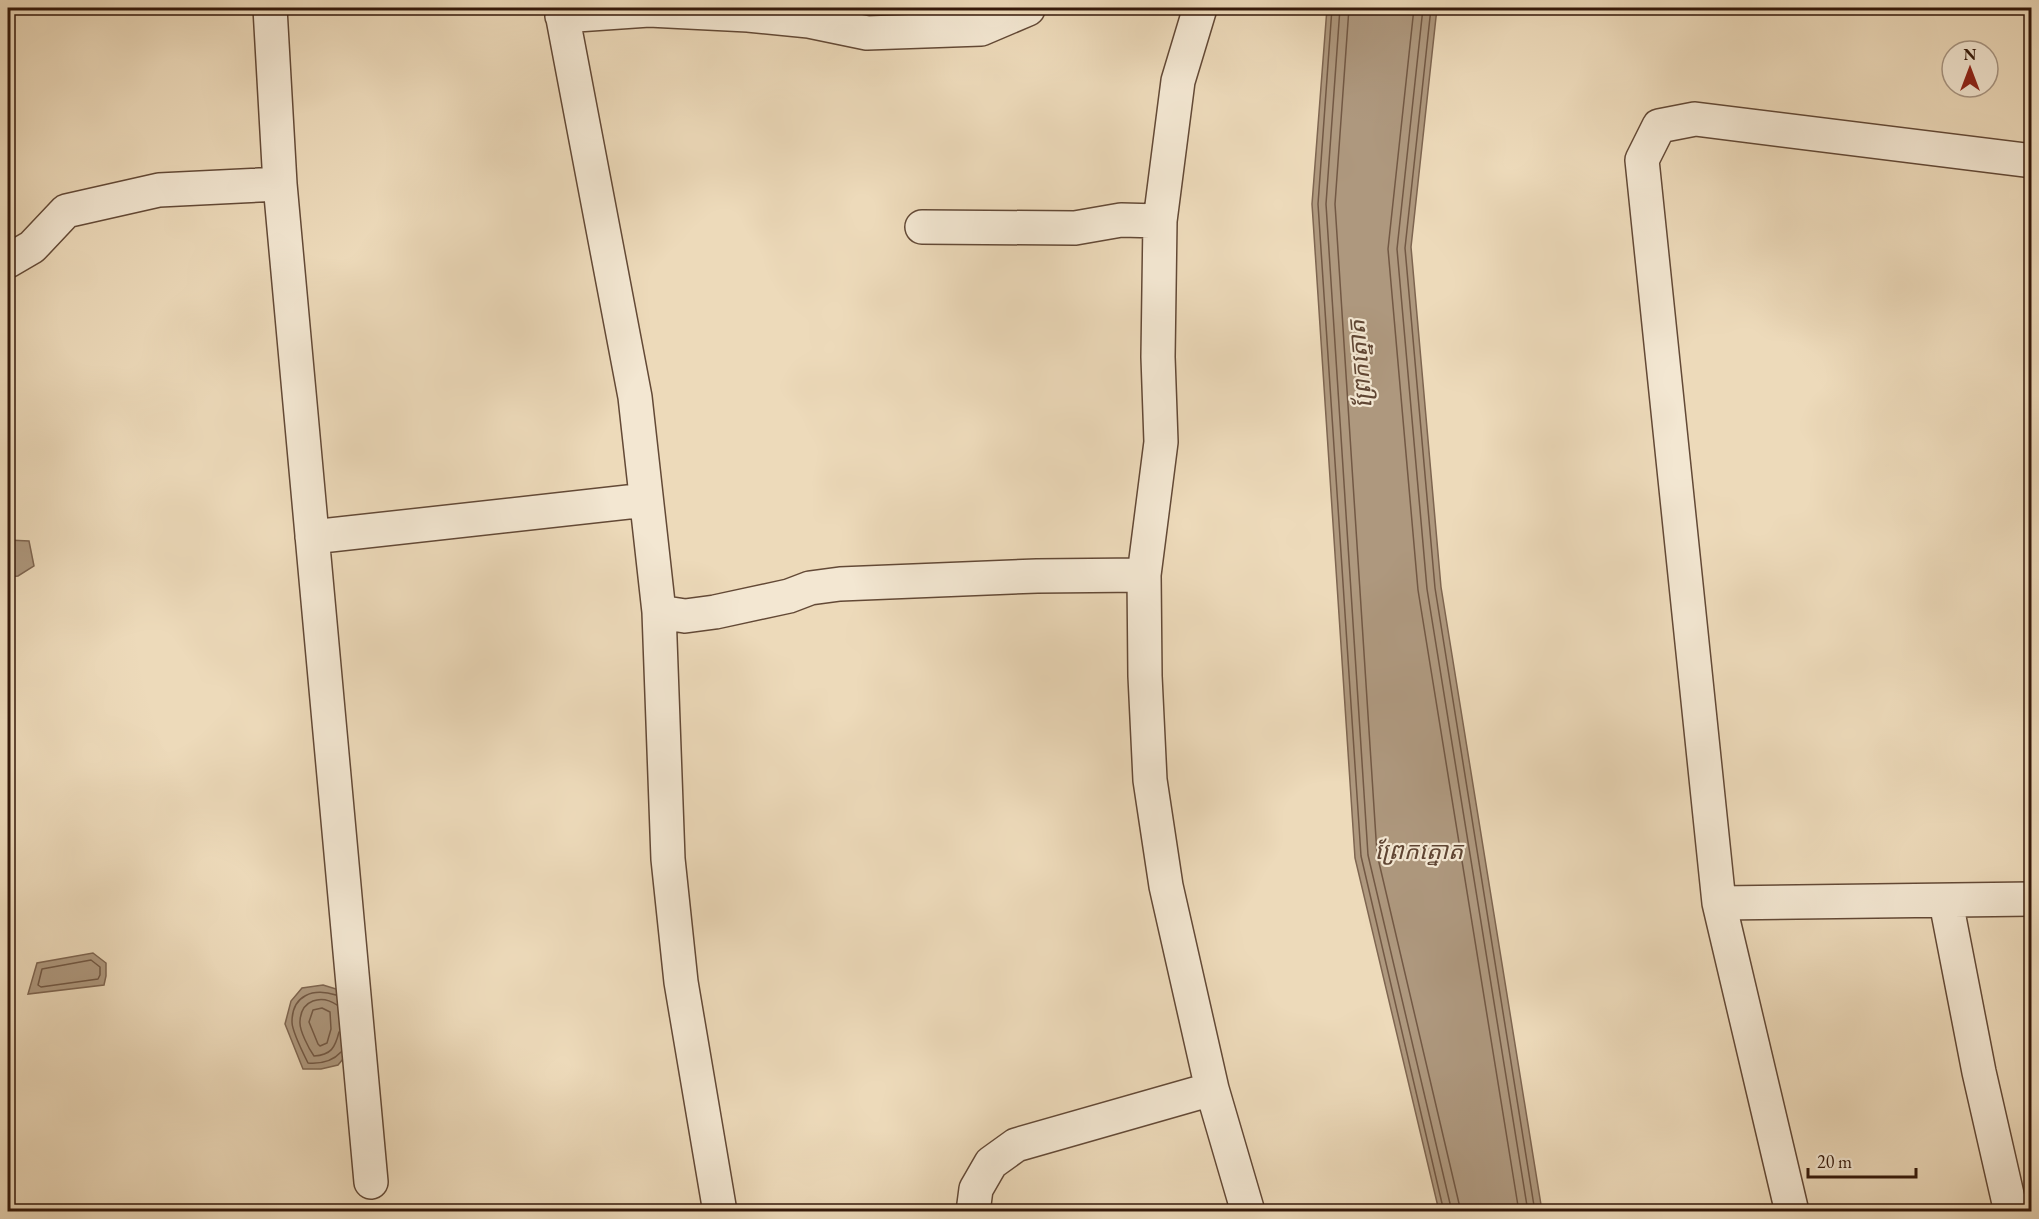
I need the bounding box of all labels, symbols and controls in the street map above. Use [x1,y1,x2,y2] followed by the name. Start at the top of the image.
[1940,39,2000,99] north arrow
[1964,44,1977,65] text: N
[1340,317,1379,410] water label: ព្រែកត្នោត
[1375,835,1465,866] water label: ព្រែកត្នោត
[1808,1141,1916,1179] scale bar
[1817,1150,1852,1173] text: 20 m

